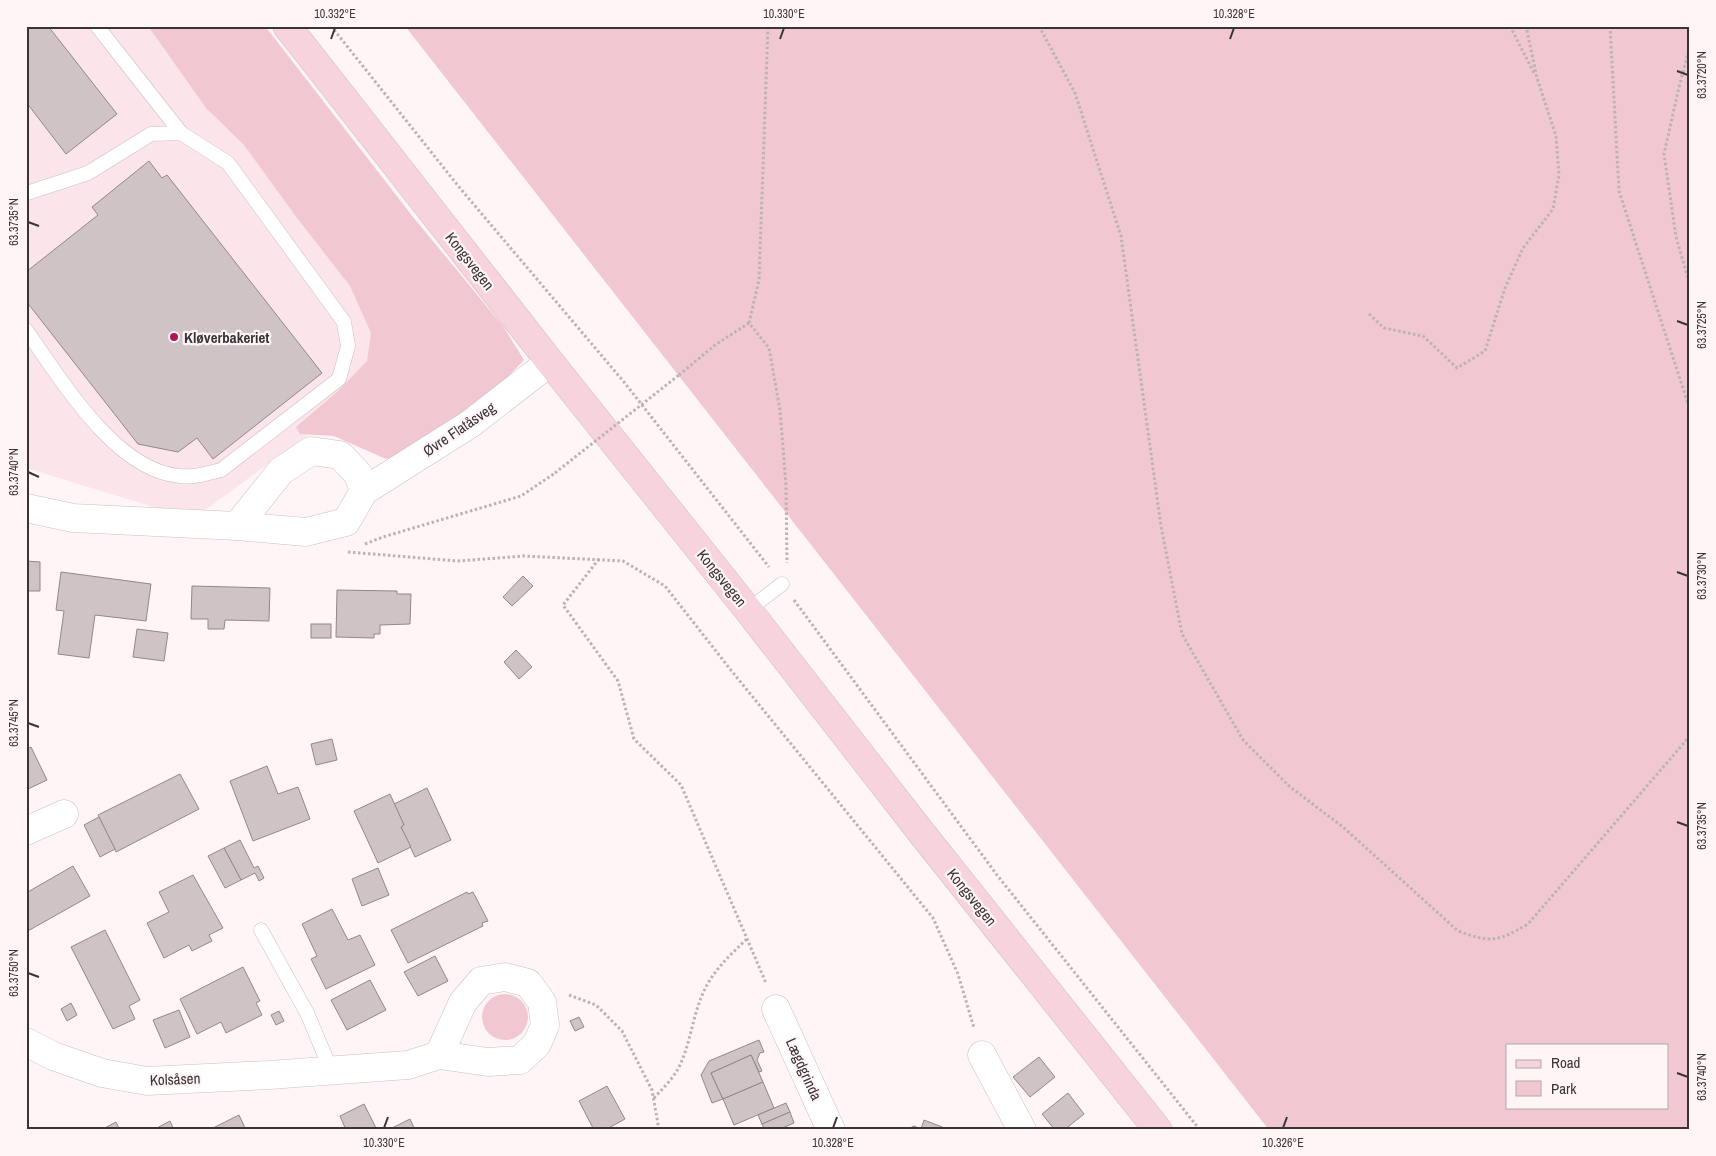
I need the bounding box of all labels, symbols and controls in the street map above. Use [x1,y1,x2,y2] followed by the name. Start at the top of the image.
[314,6,356,22] text: 10.332°E
[763,6,805,22] text: 10.330°E
[1213,6,1255,22] text: 10.328°E
[1694,51,1710,99] text: 63.3720°N
[6,198,22,246] text: 63.3735°N
[441,228,499,294] street label: Kongsvegen
[1694,301,1710,349] text: 63.3725°N
[184,327,269,348] place label: Kløverbakeriet
[168,331,180,343] marker: Kløverbakeriet
[419,397,500,461] street label: Øvre Flatåsveg
[6,448,22,496] text: 63.3740°N
[692,545,752,611] street label: Kongsvegen
[1694,552,1710,600] text: 63.3730°N
[6,699,22,747] text: 63.3745°N
[1694,802,1710,850] text: 63.3735°N
[942,864,1002,930] street label: Kongsvegen
[6,949,22,997] text: 63.3750°N
[781,1034,827,1104] street label: Lægdgrinda
[1506,1044,1668,1108] legend
[1551,1052,1580,1073] text: Road
[1694,1053,1710,1101] text: 63.3740°N
[149,1068,201,1090] street label: Kolsåsen
[1551,1078,1577,1099] text: Park
[363,1135,405,1151] text: 10.330°E
[812,1135,854,1151] text: 10.328°E
[1262,1135,1304,1151] text: 10.326°E

